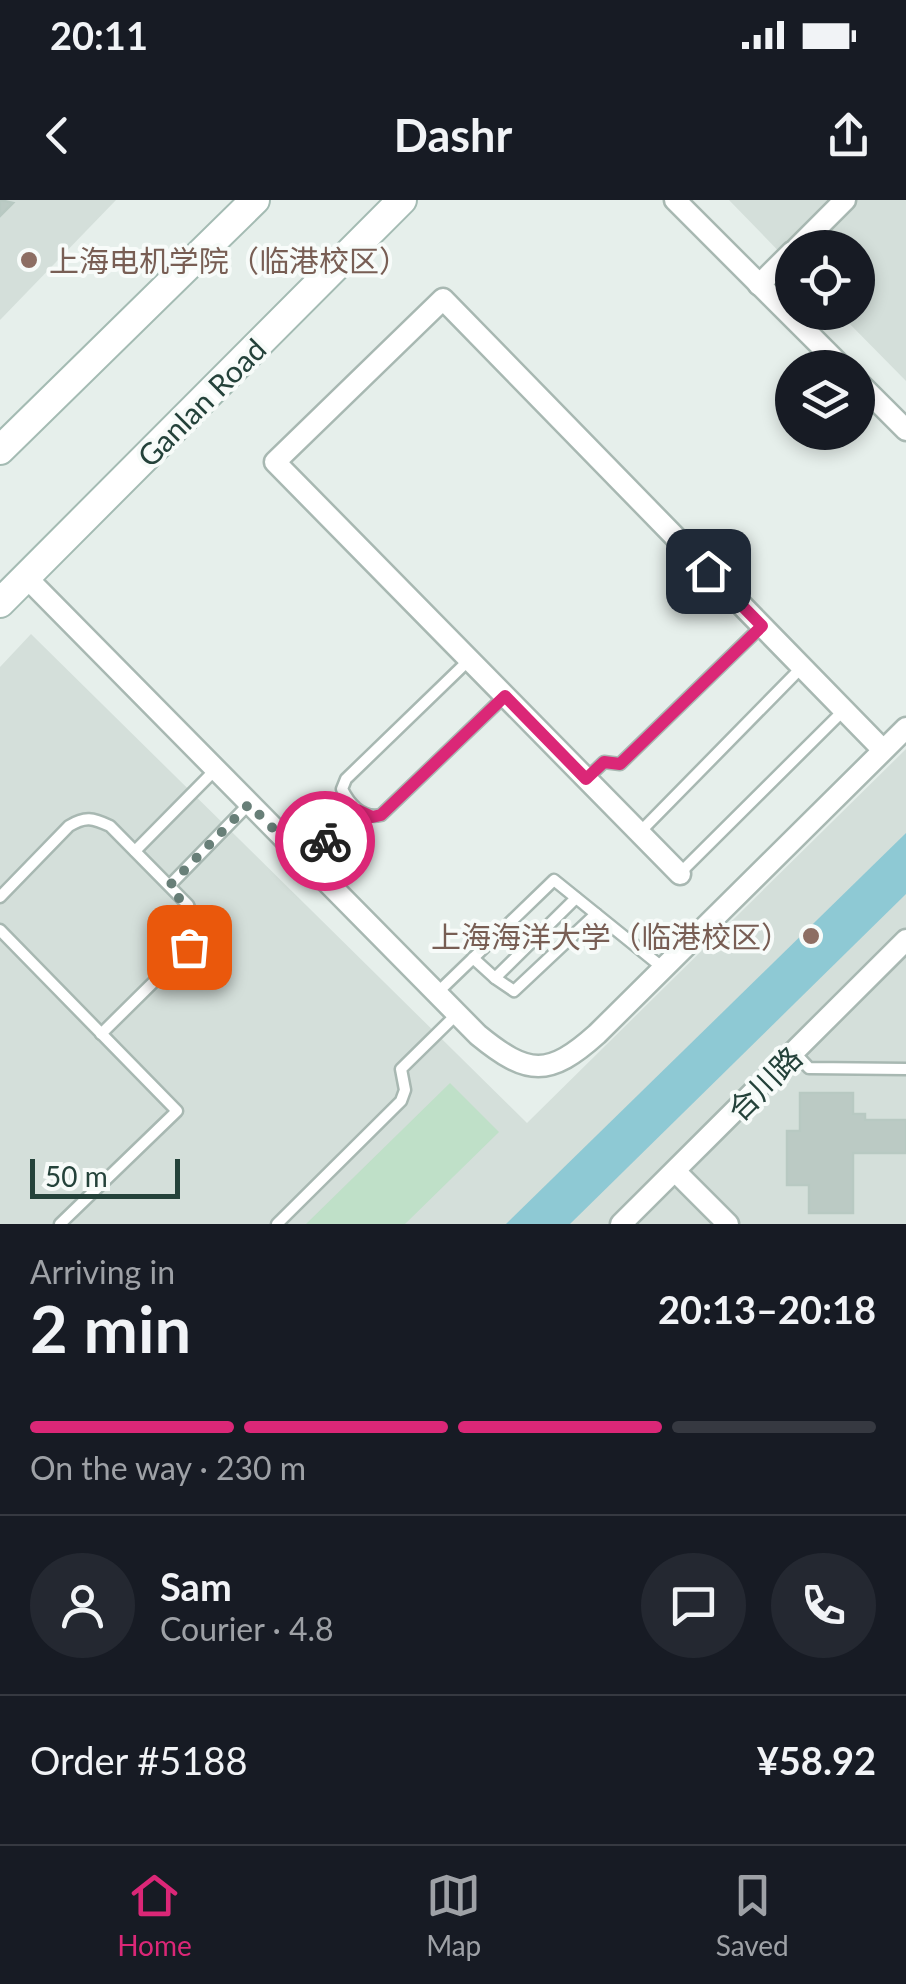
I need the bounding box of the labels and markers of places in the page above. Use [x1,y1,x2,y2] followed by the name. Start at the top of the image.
[49,242,409,278] place label: 上海电机学院（临港校区）
[18,249,40,271] marker: 上海电机学院（临港校区）
[666,529,751,614] pin
[147,905,232,990] pin
[431,918,791,954] place label: 上海海洋大学（临港校区）
[800,925,822,947] marker: 上海海洋大学（临港校区）

